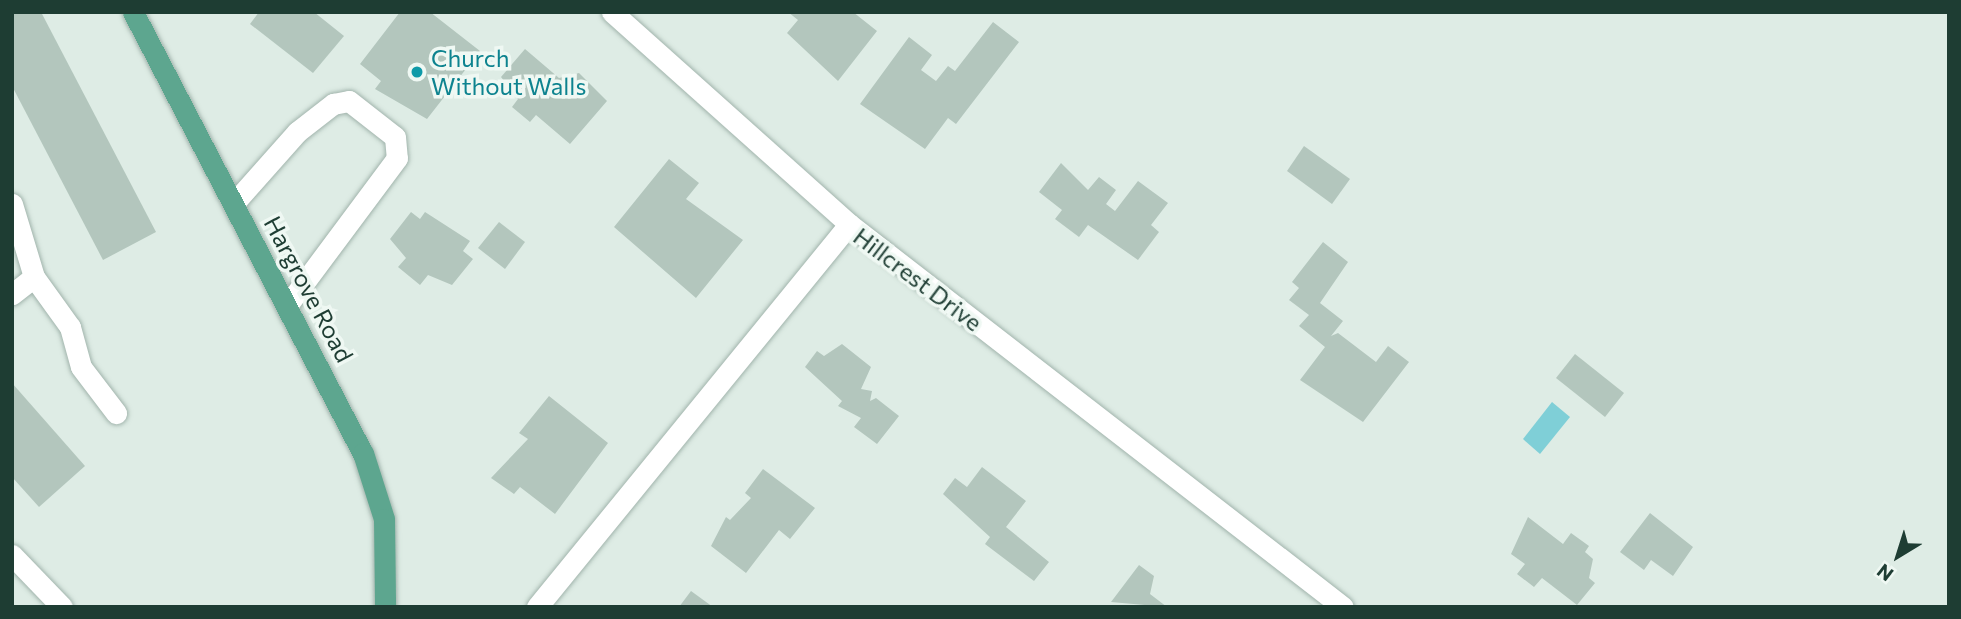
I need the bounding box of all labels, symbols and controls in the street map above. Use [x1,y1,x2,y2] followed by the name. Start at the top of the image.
[431,44,586,100] place label: Church Without Walls
[409,64,425,80] marker: Church Without Walls
[258,211,360,367] street label: Hargrove Road
[848,221,988,337] street label: Hillcrest Drive
[1863,521,1933,591] north arrow
[1872,559,1897,586] text: N

